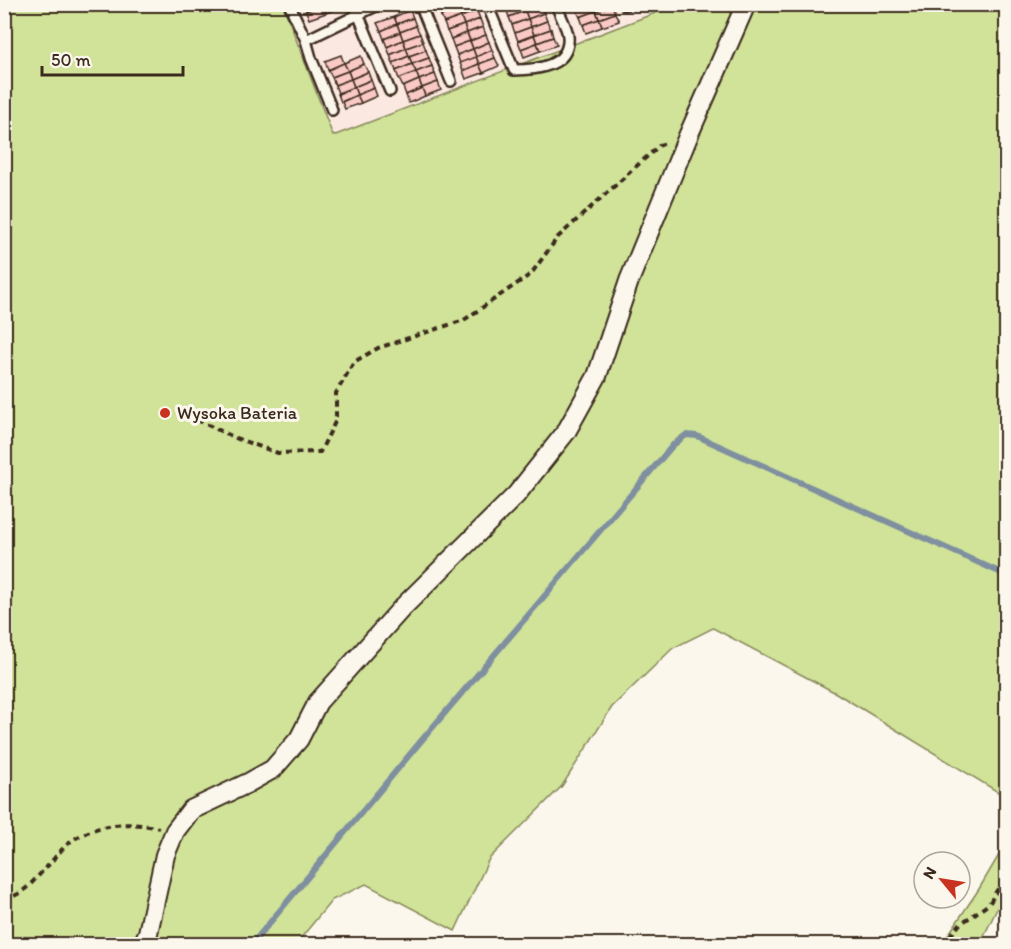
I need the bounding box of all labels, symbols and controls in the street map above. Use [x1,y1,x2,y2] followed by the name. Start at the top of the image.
[42,39,183,77] scale bar
[51,49,91,71] text: 50 m
[177,402,298,424] place label: Wysoka Bateria
[158,406,172,420] marker: Wysoka Bateria
[912,850,972,910] north arrow
[919,863,940,882] text: N

